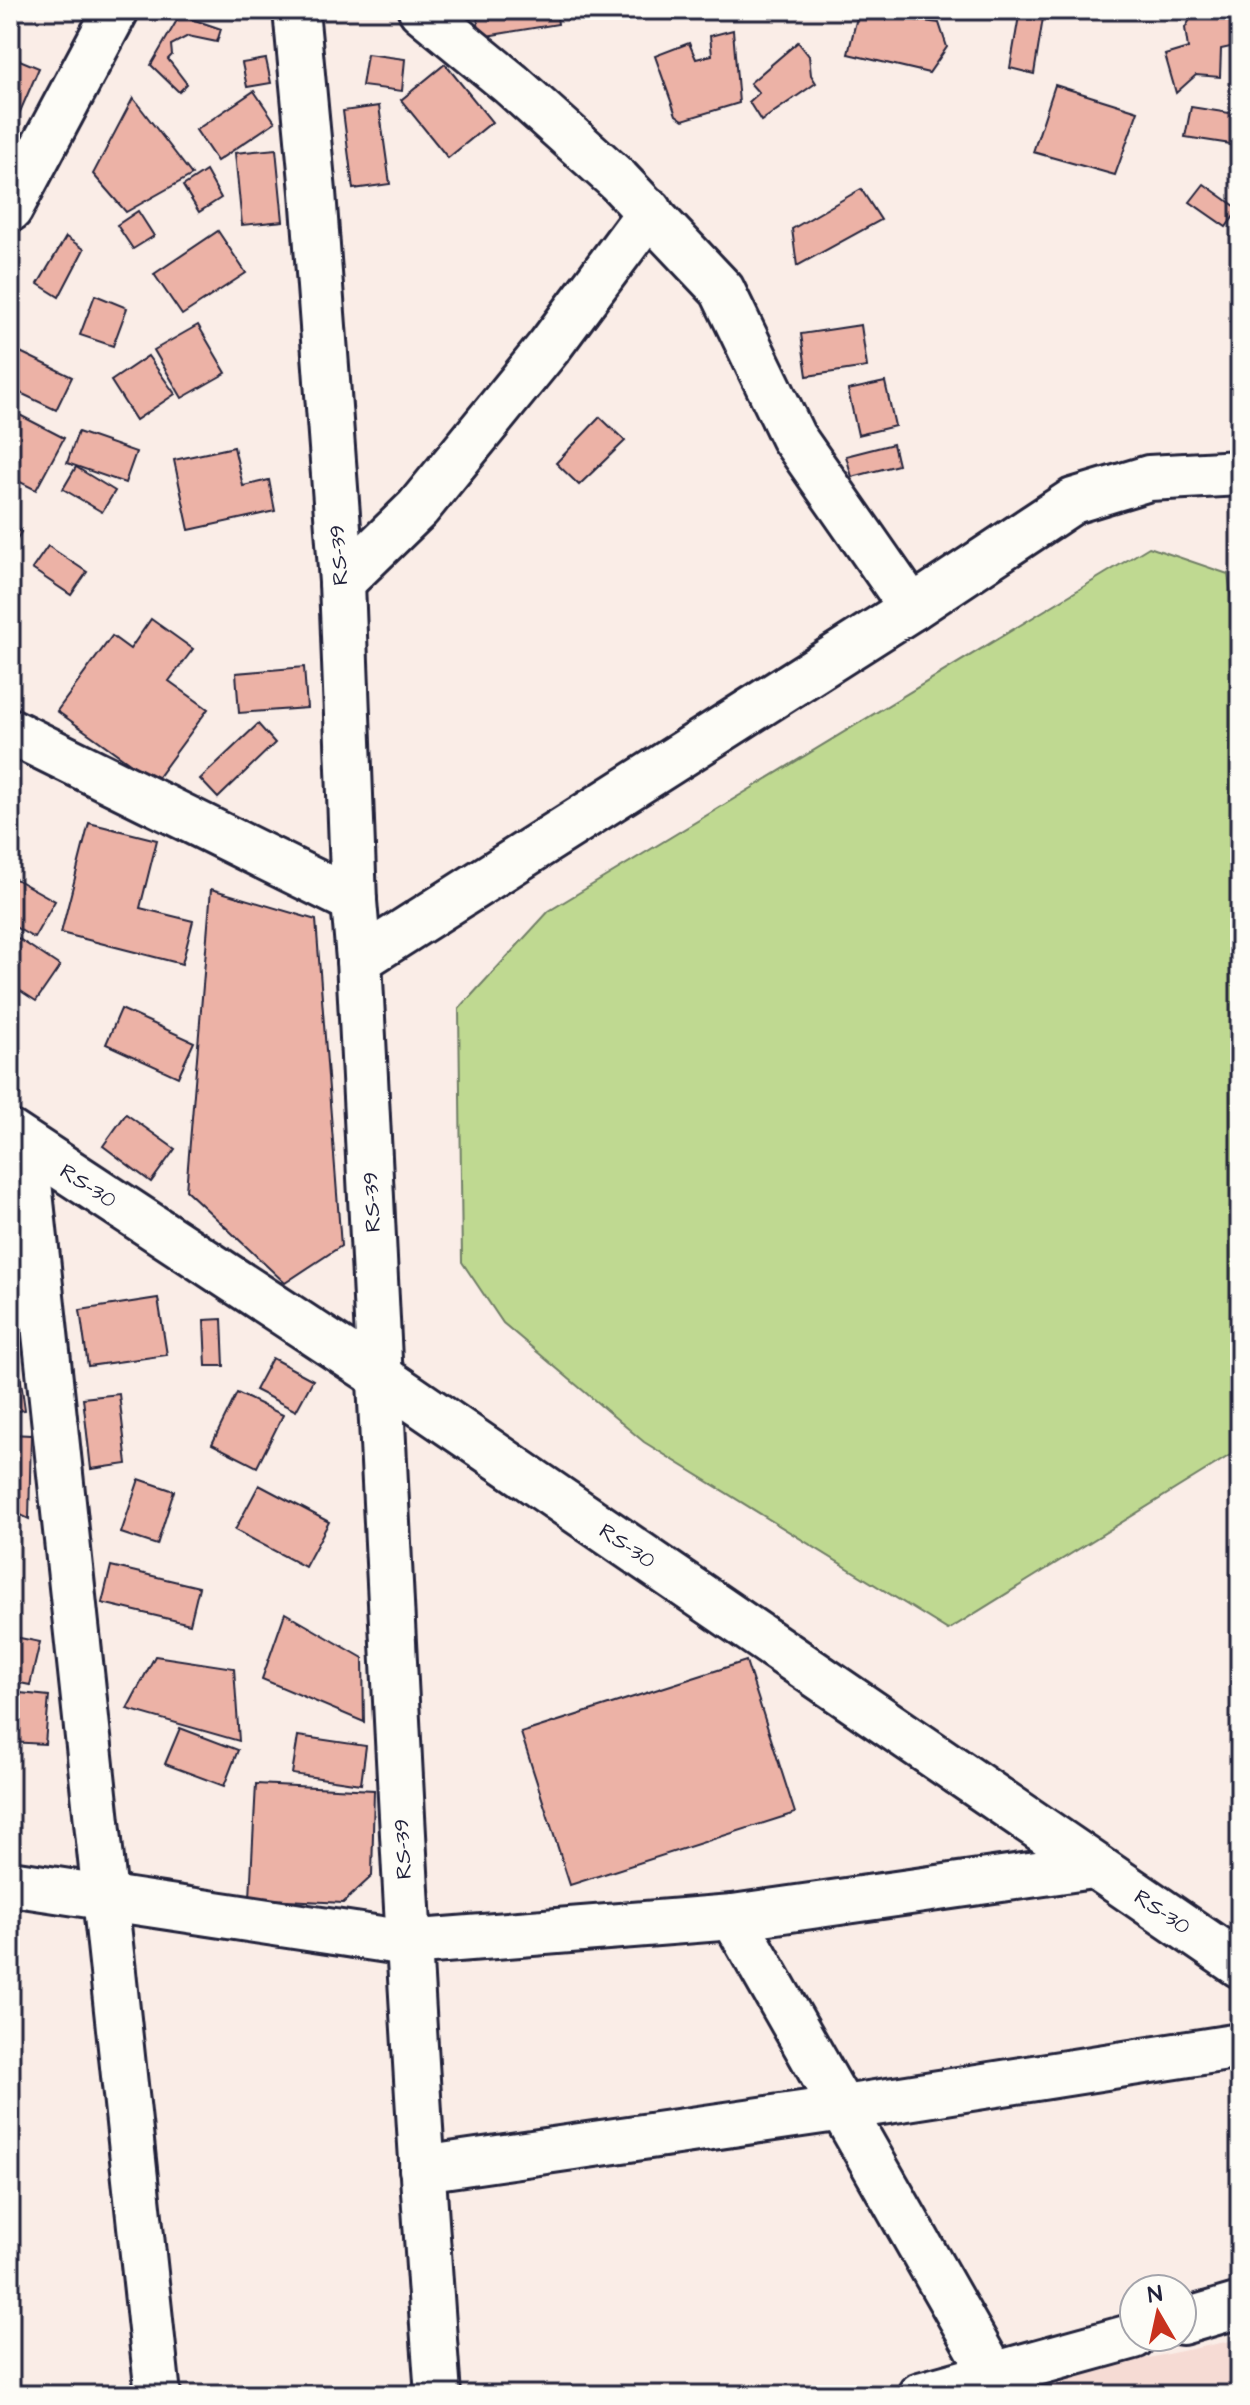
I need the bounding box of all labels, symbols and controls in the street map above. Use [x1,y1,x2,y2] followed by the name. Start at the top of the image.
[321,524,357,586] street label: RS-39
[54,1156,122,1216] street label: RS-30
[355,1171,389,1233] street label: RS-39
[593,1516,661,1576] street label: RS-30
[386,1818,420,1880] street label: RS-39
[1128,1882,1196,1942] street label: RS-30
[1118,2273,1198,2353] north arrow
[1146,2278,1165,2311] text: N

